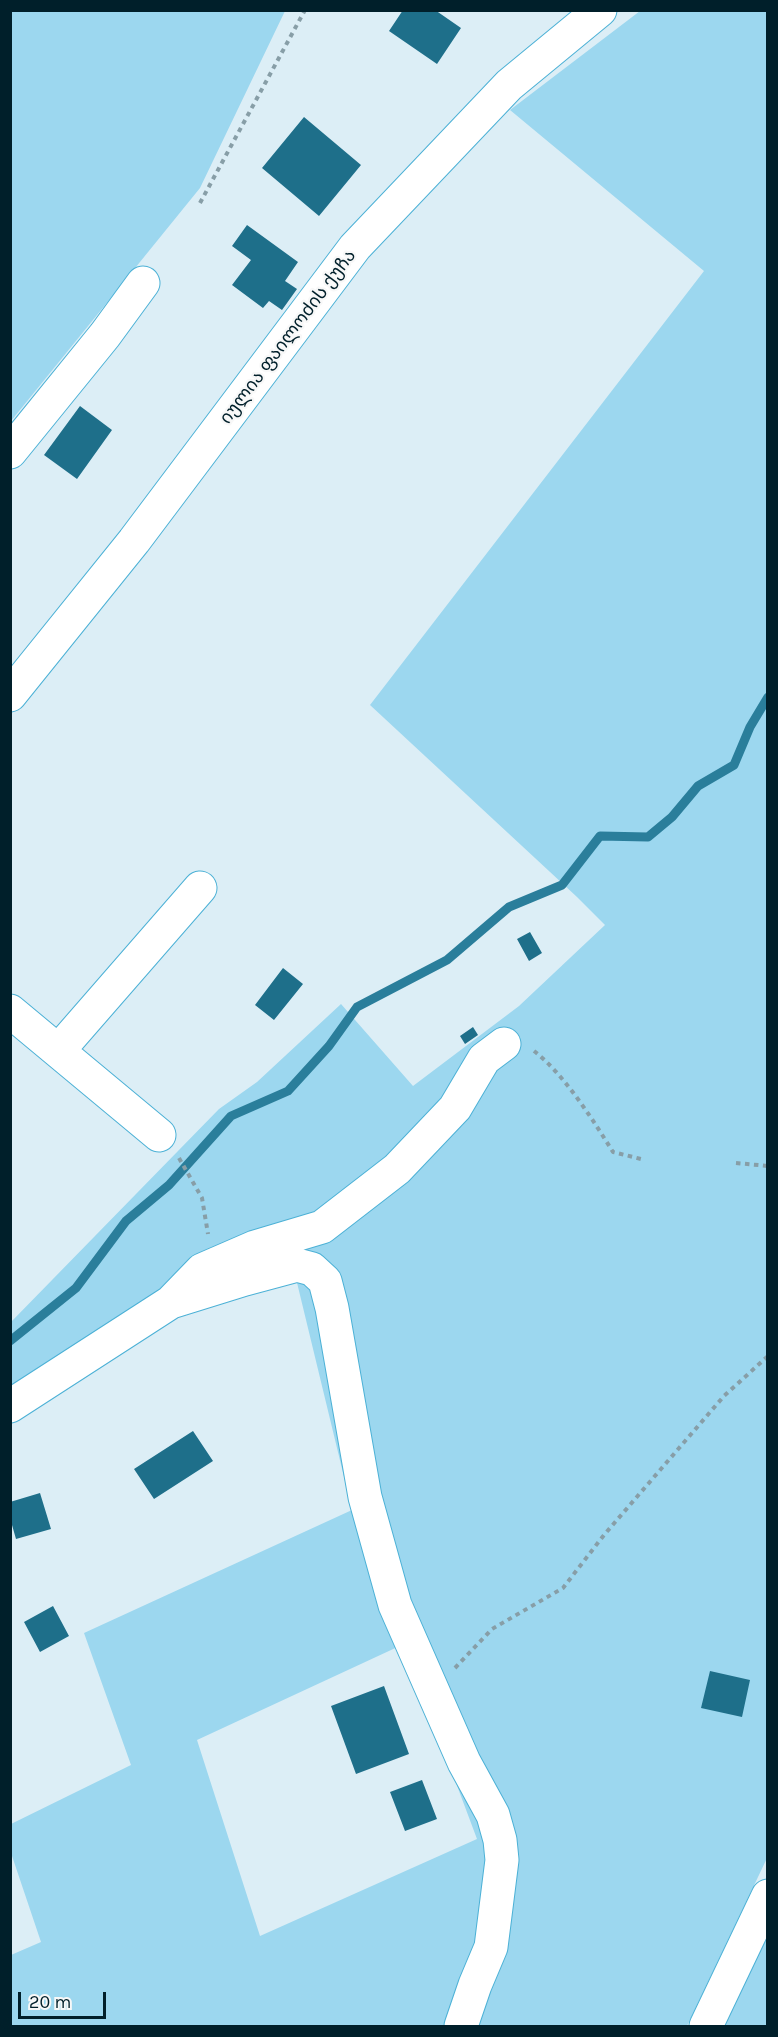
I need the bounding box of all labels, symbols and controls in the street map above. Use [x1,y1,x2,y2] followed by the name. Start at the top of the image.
[215,245,361,429] street label: იულია ფაილოძის ქუჩა
[21,1980,110,2018] scale bar
[29,1991,71,2013] text: 20 m

